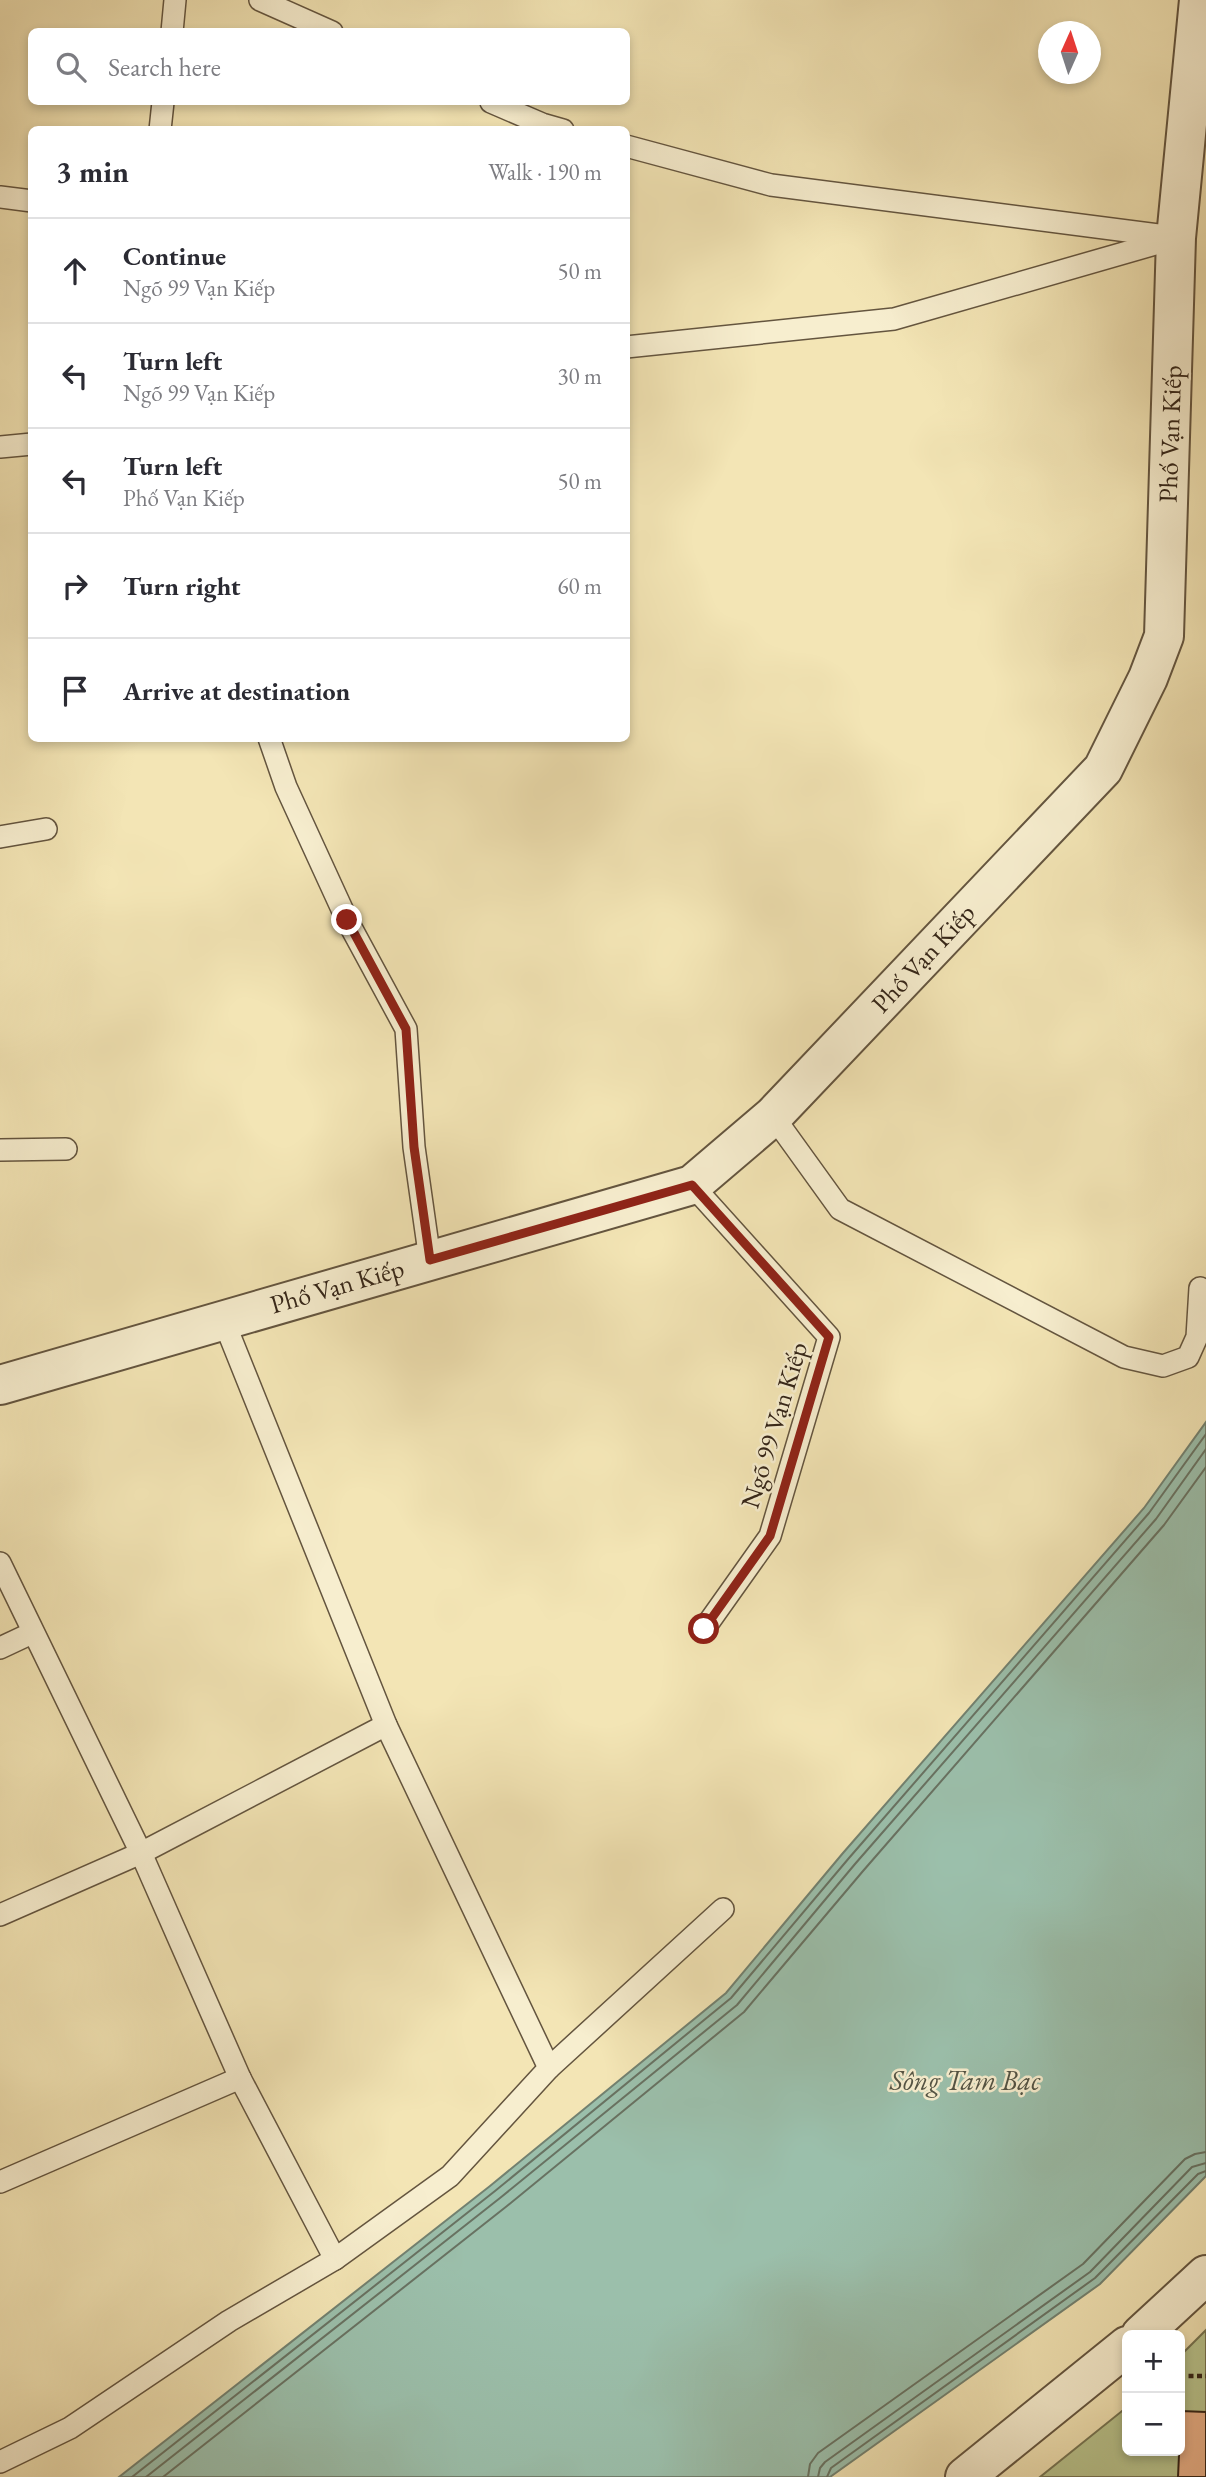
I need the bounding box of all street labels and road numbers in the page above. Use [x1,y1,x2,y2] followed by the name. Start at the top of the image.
[1151,365,1189,503] street label: Phố Vạn Kiếp
[864,896,982,1020] street label: Phố Vạn Kiếp
[266,1251,408,1321] street label: Phố Vạn Kiếp
[733,1338,815,1512] street label: Ngõ 99 Vạn Kiếp

